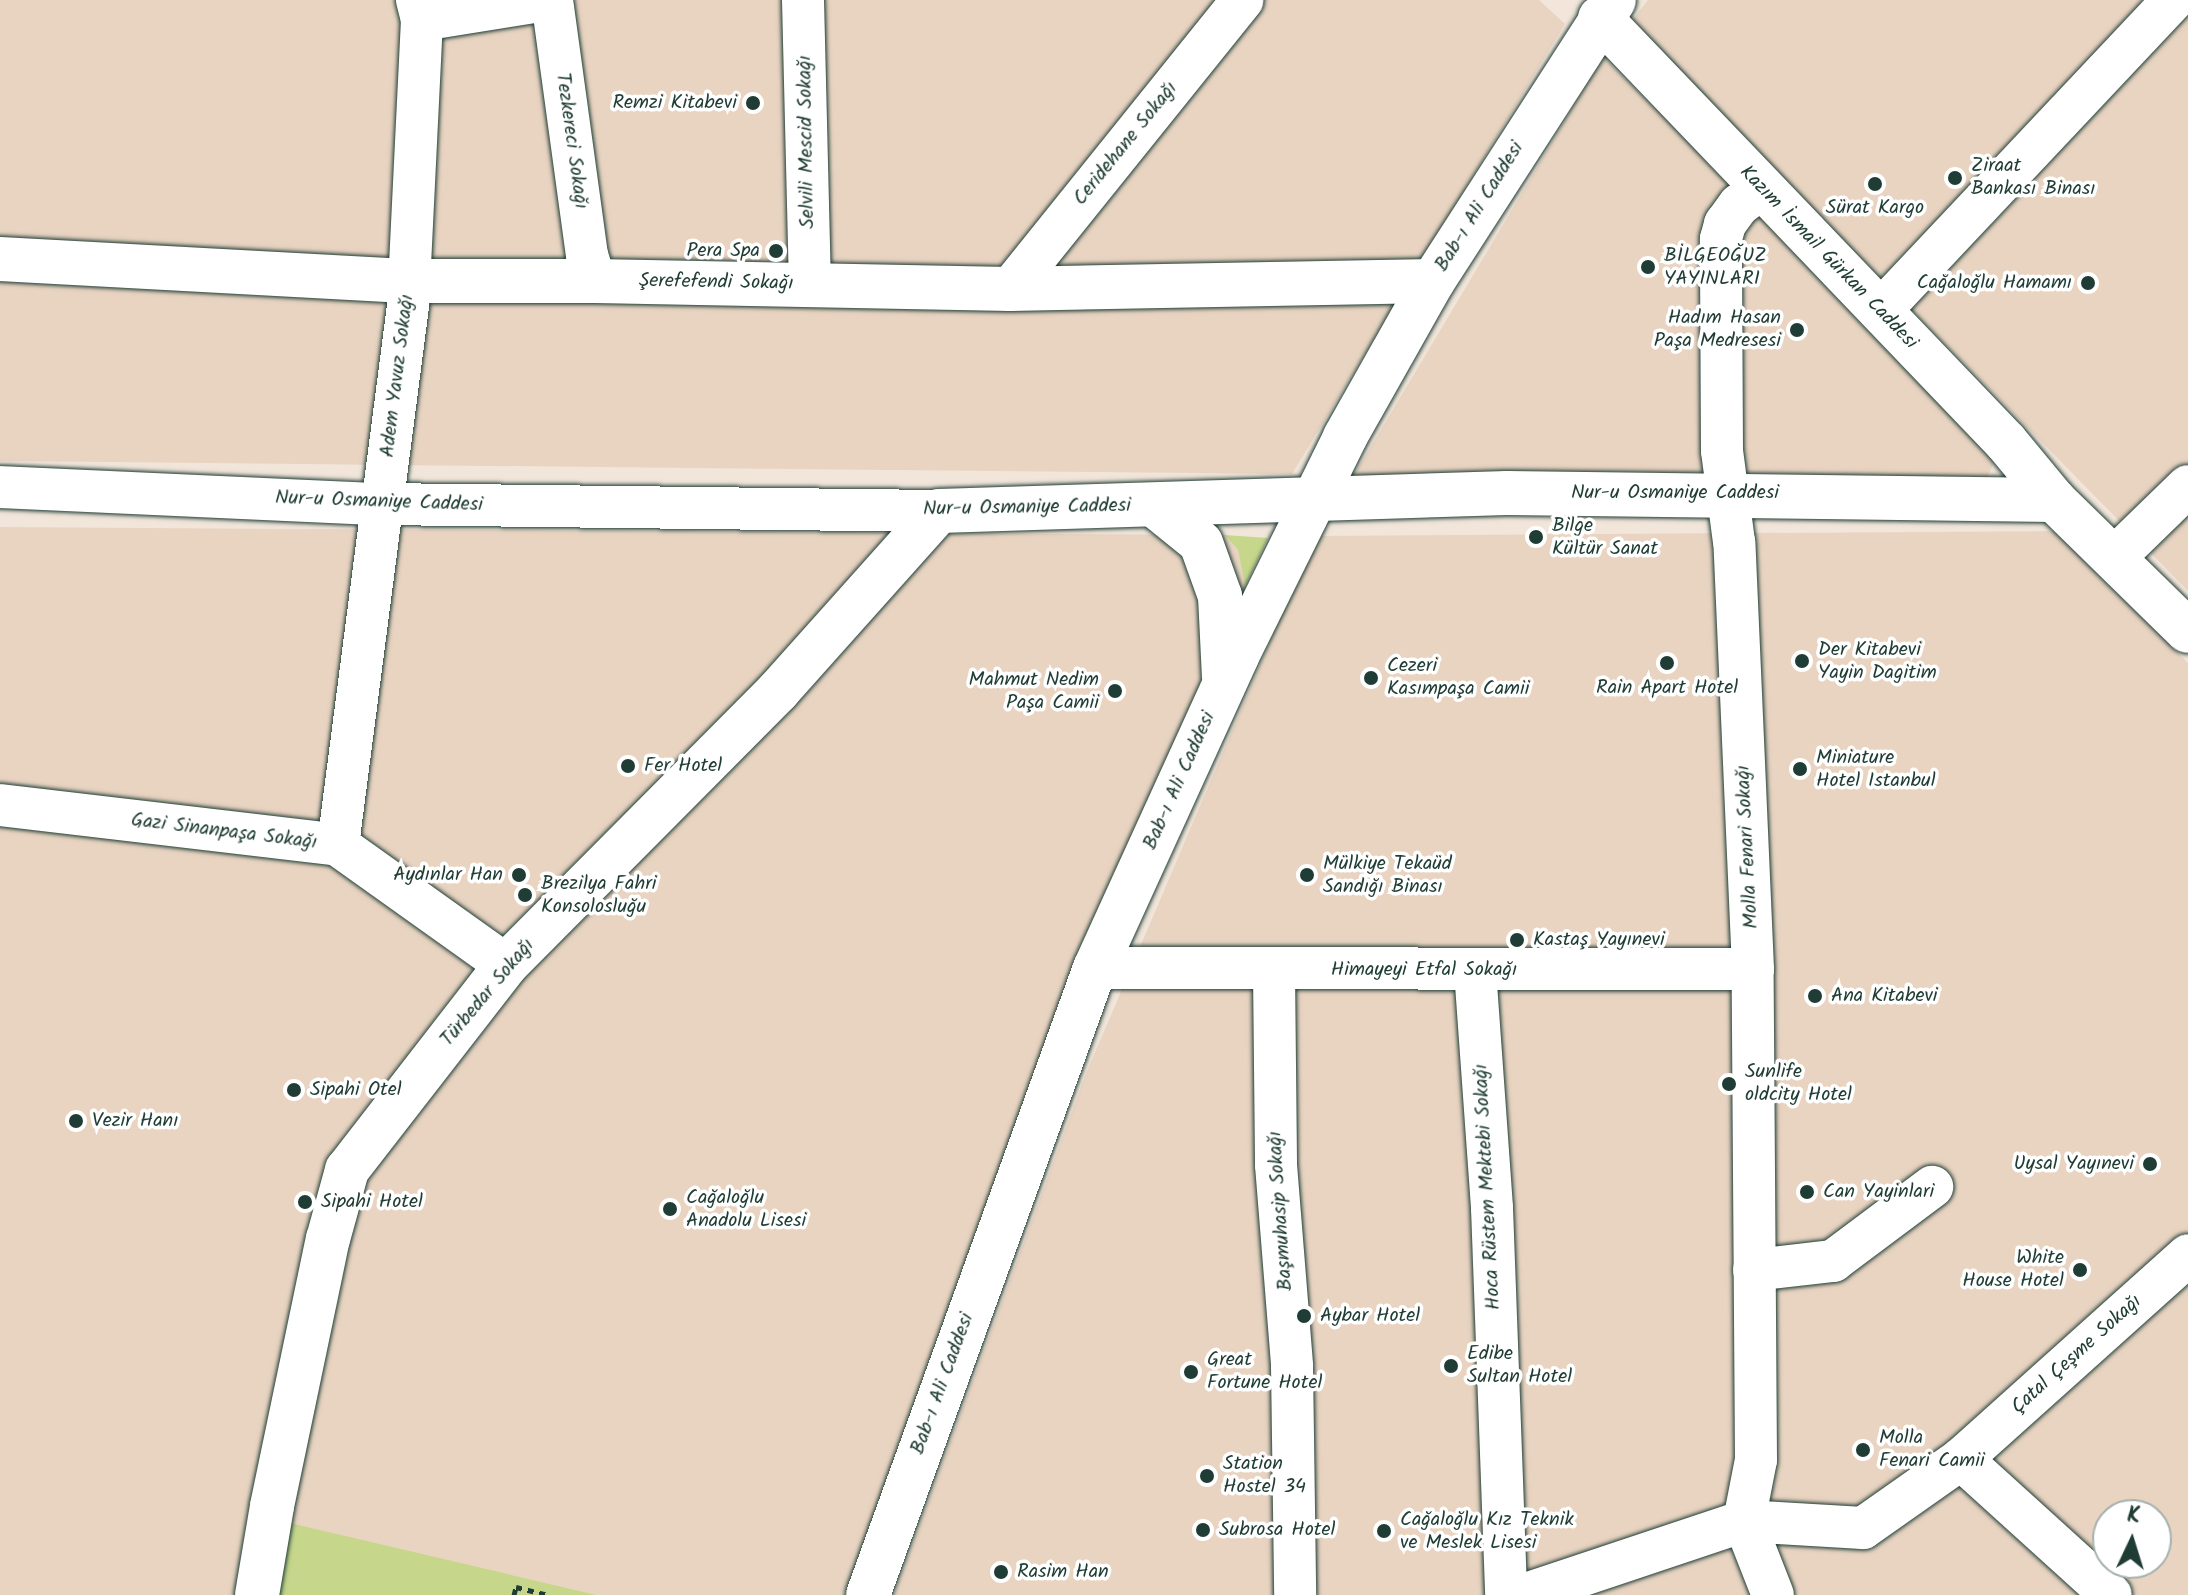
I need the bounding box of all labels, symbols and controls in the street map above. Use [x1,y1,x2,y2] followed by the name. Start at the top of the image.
[793,55,821,229] street label: Selvili Mescid Sokağı
[550,71,592,211] street label: Tezkereci Sokağı
[1069,77,1183,211] street label: Ceridehane Sokağı
[612,91,737,115] place label: Remzi Kitabevi
[744,94,762,112] marker: Remzi Kitabevi
[1430,138,1530,276] street label: Bab-ı Ali Caddesi
[1971,154,2096,201] place label: Ziraat Bankası Binası
[1734,161,1922,355] street label: Kazım İsmail Gürkan Caddesi
[1946,169,1964,187] marker: Ziraat Bankası Binası
[1866,175,1884,193] marker: Sürat Kargo
[1826,196,1924,220] place label: Sürat Kargo
[687,239,760,263] place label: Pera Spa
[767,242,785,260] marker: Pera Spa
[1664,244,1767,291] place label: BİLGEOĞUZ YAYINLARI
[1639,258,1657,276] marker: BİLGEOĞUZ YAYINLARI
[638,270,794,296] street label: Şerefefendi Sokağı
[1917,271,2072,295] place label: Cağaloğlu Hamamı
[2079,274,2097,292] marker: Cağaloğlu Hamamı
[376,293,420,459] street label: Adem Yavuz Sokağı
[1654,306,1781,353] place label: Hadım Hasan Paşa Medresesi
[1788,321,1806,339] marker: Hadım Hasan Paşa Medresesi
[1571,481,1779,505] street label: Nur-u Osmaniye Caddesi
[275,486,483,518] street label: Nur-u Osmaniye Caddesi
[923,494,1131,522] street label: Nur-u Osmaniye Caddesi
[1552,514,1658,561] place label: Bilge Kültür Sanat
[1527,528,1545,546] marker: Bilge Kültür Sanat
[1818,638,1937,685] place label: Der Kitabevi Yayin Dagitim
[1793,652,1811,670] marker: Der Kitabevi Yayin Dagitim
[1387,654,1529,701] place label: Cezeri Kasımpaşa Camii
[1658,654,1676,672] marker: Rain Apart Hotel
[969,668,1099,715] place label: Mahmut Nedim Paşa Camii
[1362,669,1380,687] marker: Cezeri Kasımpaşa Camii
[1596,676,1738,700] place label: Rain Apart Hotel
[1106,682,1124,700] marker: Mahmut Nedim Paşa Camii
[1139,708,1221,854] street label: Bab-ı Ali Caddesi
[1816,746,1936,793] place label: Miniature Hotel Istanbul
[644,754,722,778] place label: Fer Hotel
[619,757,637,775] marker: Fer Hotel
[1791,760,1809,778] marker: Miniature Hotel Istanbul
[1732,764,1764,930] street label: Molla Fenari Sokağı
[130,809,318,855] street label: Gazi Sinanpaşa Sokağı
[1323,852,1452,899] place label: Mülkiye Tekaüd Sandığı Binası
[393,863,503,887] place label: Aydınlar Han
[510,866,528,884] marker: Aydınlar Han
[1298,866,1316,884] marker: Mülkiye Tekaüd Sandığı Binası
[541,872,657,919] place label: Brezilya Fahri Konsolosluğu
[516,886,534,904] marker: Brezilya Fahri Konsolosluğu
[1533,928,1665,952] place label: Kastaş Yayınevi
[1508,931,1526,949] marker: Kastaş Yayınevi
[436,934,540,1052] street label: Türbedar Sokağı
[1331,958,1517,982] street label: Himayeyi Etfal Sokağı
[1831,984,1938,1008] place label: Ana Kitabevi
[1806,987,1824,1005] marker: Ana Kitabevi
[1745,1060,1852,1107] place label: Sunlife oldcity Hotel
[1470,1063,1506,1311] street label: Hoca Rüstem Mektebi Sokağı
[1720,1075,1738,1093] marker: Sunlife oldcity Hotel
[310,1078,402,1102] place label: Sipahi Otel
[285,1081,303,1099] marker: Sipahi Otel
[92,1109,178,1133] place label: Vezir Hanı
[67,1112,85,1130] marker: Vezir Hanı
[1263,1130,1299,1292] street label: Başmuhasip Sokağı
[2014,1152,2134,1176] place label: Uysal Yayınevi
[2141,1155,2159,1173] marker: Uysal Yayınevi
[1823,1180,1934,1204] place label: Can Yayinlari
[1798,1183,1816,1201] marker: Can Yayinlari
[686,1186,806,1233] place label: Cağaloğlu Anadolu Lisesi
[321,1190,423,1214] place label: Sipahi Hotel
[296,1193,314,1211] marker: Sipahi Hotel
[661,1200,679,1218] marker: Cağaloğlu Anadolu Lisesi
[1962,1246,2064,1293] place label: White House Hotel
[2071,1261,2089,1279] marker: White House Hotel
[2007,1290,2147,1420] street label: Çatal Çeşme Sokağı
[1320,1304,1420,1328] place label: Aybar Hotel
[1295,1307,1313,1325] marker: Aybar Hotel
[906,1310,980,1458] street label: Bab-ı Ali Caddesi
[1467,1342,1572,1389] place label: Edibe Sultan Hotel
[1207,1348,1322,1395] place label: Great Fortune Hotel
[1442,1357,1460,1375] marker: Edibe Sultan Hotel
[1182,1363,1200,1381] marker: Great Fortune Hotel
[1879,1426,1985,1473] place label: Molla Fenari Camii
[1854,1441,1872,1459] marker: Molla Fenari Camii
[1223,1452,1306,1499] place label: Station Hostel 34
[1198,1467,1216,1485] marker: Station Hostel 34
[2092,1499,2172,1579] north arrow
[2126,1499,2141,1534] text: K
[1400,1508,1574,1555] place label: Cağaloğlu Kız Teknik ve Meslek Lisesi
[1219,1518,1335,1542] place label: Subrosa Hotel
[1194,1521,1212,1539] marker: Subrosa Hotel
[1375,1522,1393,1540] marker: Cağaloğlu Kız Teknik ve Meslek Lisesi
[1017,1560,1109,1584] place label: Rasim Han
[992,1563,1010,1581] marker: Rasim Han

